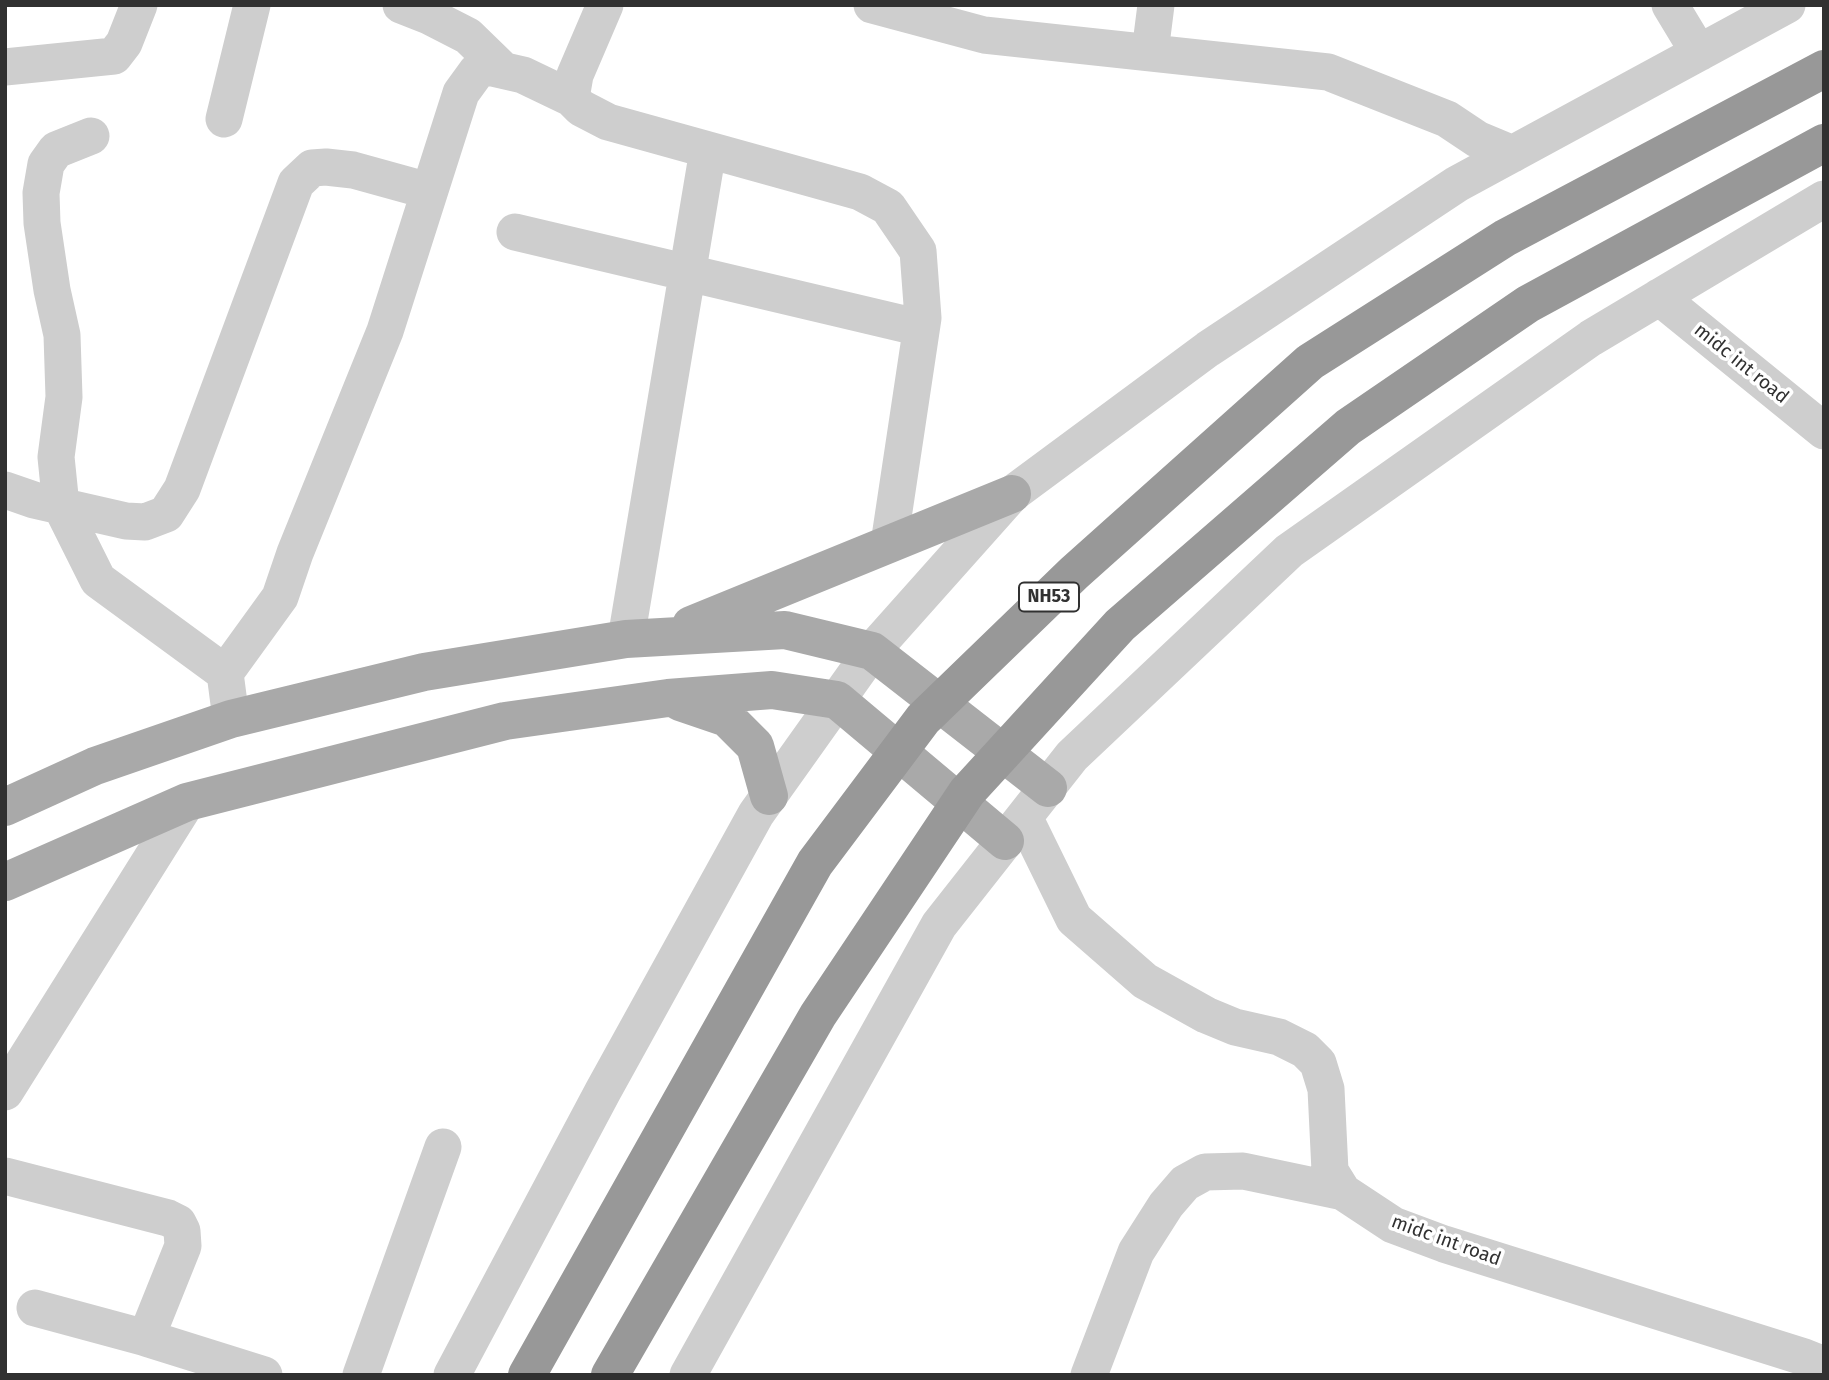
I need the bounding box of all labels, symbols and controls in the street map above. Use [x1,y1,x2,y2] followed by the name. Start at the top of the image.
[1689,319,1793,409] street label: midc int road
[1019,582,1079,612] road number: NH53
[1388,1211,1504,1271] street label: midc int road

